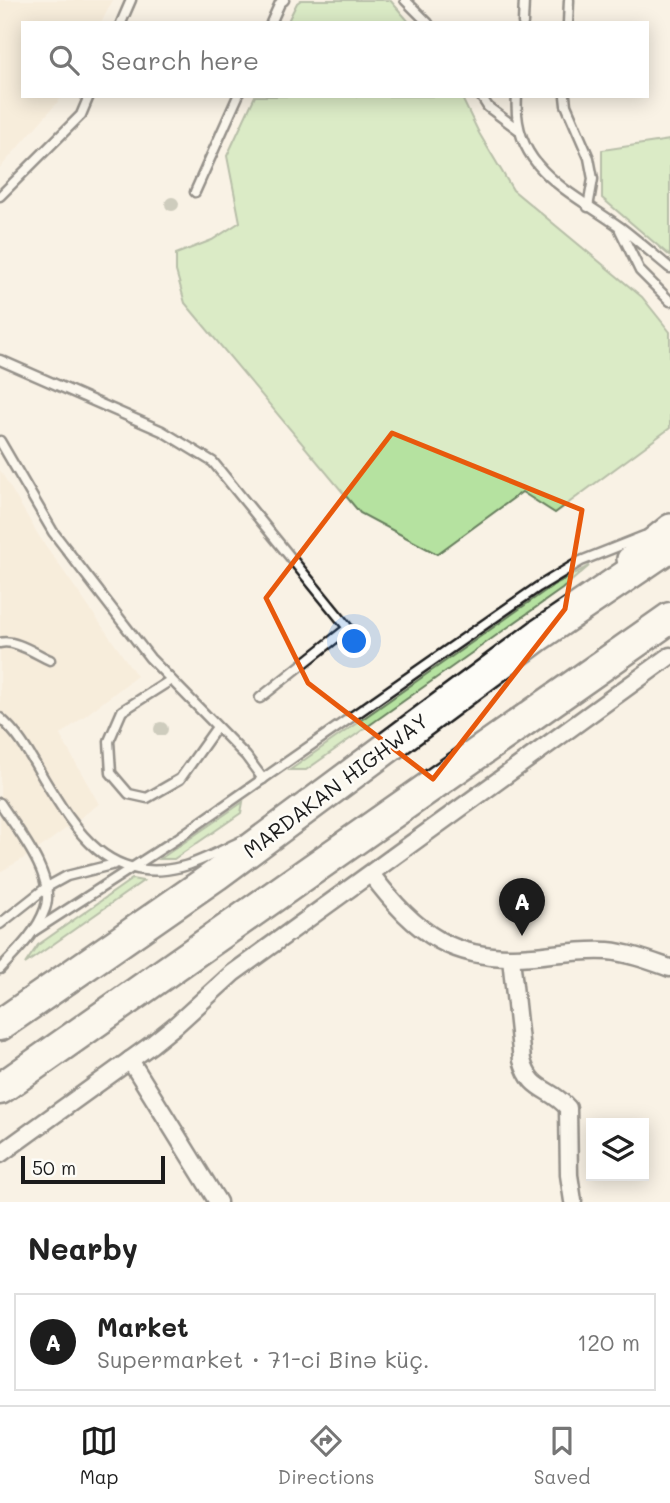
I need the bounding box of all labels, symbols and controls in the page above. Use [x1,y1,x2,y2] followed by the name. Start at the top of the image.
[21,21,649,98] search box
[45,41,83,79] icon: search
[101,43,259,77] text: Search here
[337,624,371,658] your location
[237,706,433,863] street label: MARDAKAN HIGHWAY
[499,878,545,936] pin: A
[586,1118,649,1181] map controls
[586,1118,649,1181] button: layers
[21,1153,164,1185] scale bar
[32,1155,76,1180] text: 50 m
[28,1228,138,1268] text: Nearby
[97,1310,189,1344] text: Market
[45,1327,61,1357] text: A
[577,1327,640,1357] text: 120 m
[97,1344,430,1374] text: Supermarket · 71-ci Binə küç.
[80,1422,118,1489] tab: Map
[278,1422,374,1489] tab: Directions
[534,1422,590,1489] tab: Saved

